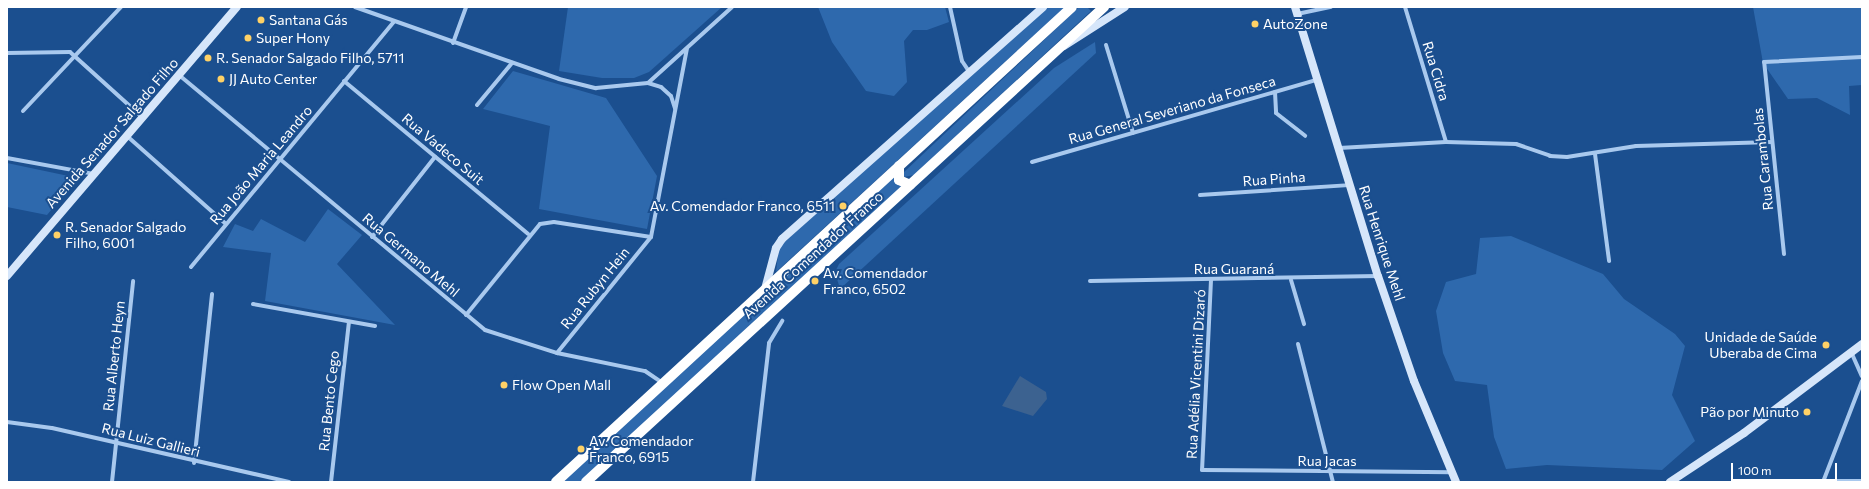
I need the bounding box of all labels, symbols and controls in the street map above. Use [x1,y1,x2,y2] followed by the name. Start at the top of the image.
[269,12,348,28] place label: Santana Gás
[256,15,266,25] marker: Santana Gás
[1263,16,1328,32] place label: AutoZone
[1250,19,1260,29] marker: AutoZone
[256,30,330,46] place label: Super Hony
[243,33,253,43] marker: Super Hony
[1419,39,1453,103] street label: Rua Cidra
[216,50,405,66] place label: R. Senador Salgado Filho, 5711
[203,53,213,63] marker: R. Senador Salgado Filho, 5711
[42,55,182,211] street label: Avenida Senador Salgado Filho
[229,71,317,87] place label: JJ Auto Center
[1066,72,1278,148] street label: Rua General Severiano da Fonseca
[216,74,226,84] marker: JJ Auto Center
[206,102,316,228] street label: Rua João Maria Leandro
[1749,107,1777,211] street label: Rua Carambolas
[398,110,488,188] street label: Rua Vadeco Suit
[1242,168,1306,190] street label: Rua Pinha
[1355,183,1409,303] street label: Rua Henrique Mehl
[739,188,887,322] street label: Avenida Comendador Franco
[650,198,835,214] place label: Av. Comendador Franco, 6511
[838,201,848,211] marker: Av. Comendador Franco, 6511
[359,210,463,300] street label: Rua Germano Mehl
[65,219,186,252] place label: R. Senador Salgado Filho, 6001
[52,230,62,240] marker: R. Senador Salgado Filho, 6001
[557,244,633,332] street label: Rua Rubyn Hein
[1194,261,1274,277] street label: Rua Guaraná
[823,265,928,298] place label: Av. Comendador Franco, 6502
[810,276,820,286] marker: Av. Comendador Franco, 6502
[1183,289,1209,459] street label: Rua Adélia Vicentini Dizaró
[100,300,128,412] street label: Rua Alberto Heyn
[1705,329,1817,362] place label: Unidade de Saúde Uberaba de Cima
[1820,339,1832,351] marker: Unidade de Saúde Uberaba de Cima
[315,350,343,452] street label: Rua Bento Cego
[512,377,611,393] place label: Flow Open Mall
[499,380,509,390] marker: Flow Open Mall
[1700,404,1799,420] place label: Pão por Minuto
[1802,407,1812,417] marker: Pão por Minuto
[100,420,202,460] street label: Rua Luiz Gallieri
[589,433,694,466] place label: Av. Comendador Franco, 6915
[576,444,586,454] marker: Av. Comendador Franco, 6915
[1297,453,1357,469] street label: Rua Jacas
[1733,455,1839,481] scale bar
[1738,463,1772,477] text: 100 m

